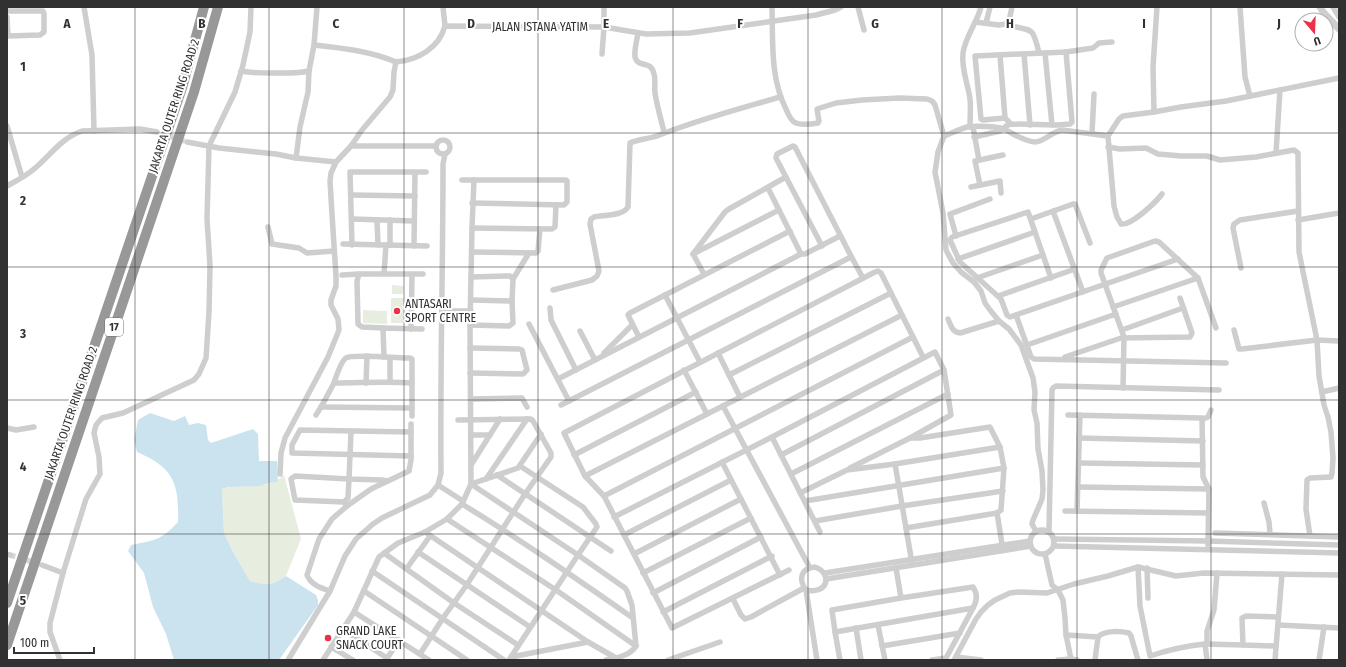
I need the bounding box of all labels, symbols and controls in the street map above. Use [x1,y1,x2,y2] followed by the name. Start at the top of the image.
[1294,12,1334,52] north arrow
[62,16,71,31] text: A
[198,16,206,31] text: B
[333,16,340,31] text: C
[467,16,475,31] text: D
[603,16,609,31] text: E
[737,16,743,31] text: F
[871,16,879,31] text: G
[1006,16,1014,31] text: H
[1142,16,1146,31] text: I
[1276,16,1281,31] text: J
[492,20,588,34] street label: JALAN ISTANA YATIM
[1312,34,1322,48] text: U
[146,37,202,175] street label: JAKARTA OUTER RING ROAD 2
[20,59,26,74] text: 1
[19,193,26,208] text: 2
[405,297,477,325] place label: ANTASARI SPORT CENTRE
[392,306,402,316] marker: ANTASARI SPORT CENTRE
[105,318,123,336] road number: 17
[19,326,26,341] text: 3
[42,345,100,481] street label: JAKARTA OUTER RING ROAD 2
[20,459,27,474] text: 4
[20,593,26,608] text: 5
[336,624,403,652] place label: GRAND LAKE SNACK COURT
[14,629,94,655] scale bar
[323,633,333,643] marker: GRAND LAKE SNACK COURT
[20,636,49,650] text: 100 m

